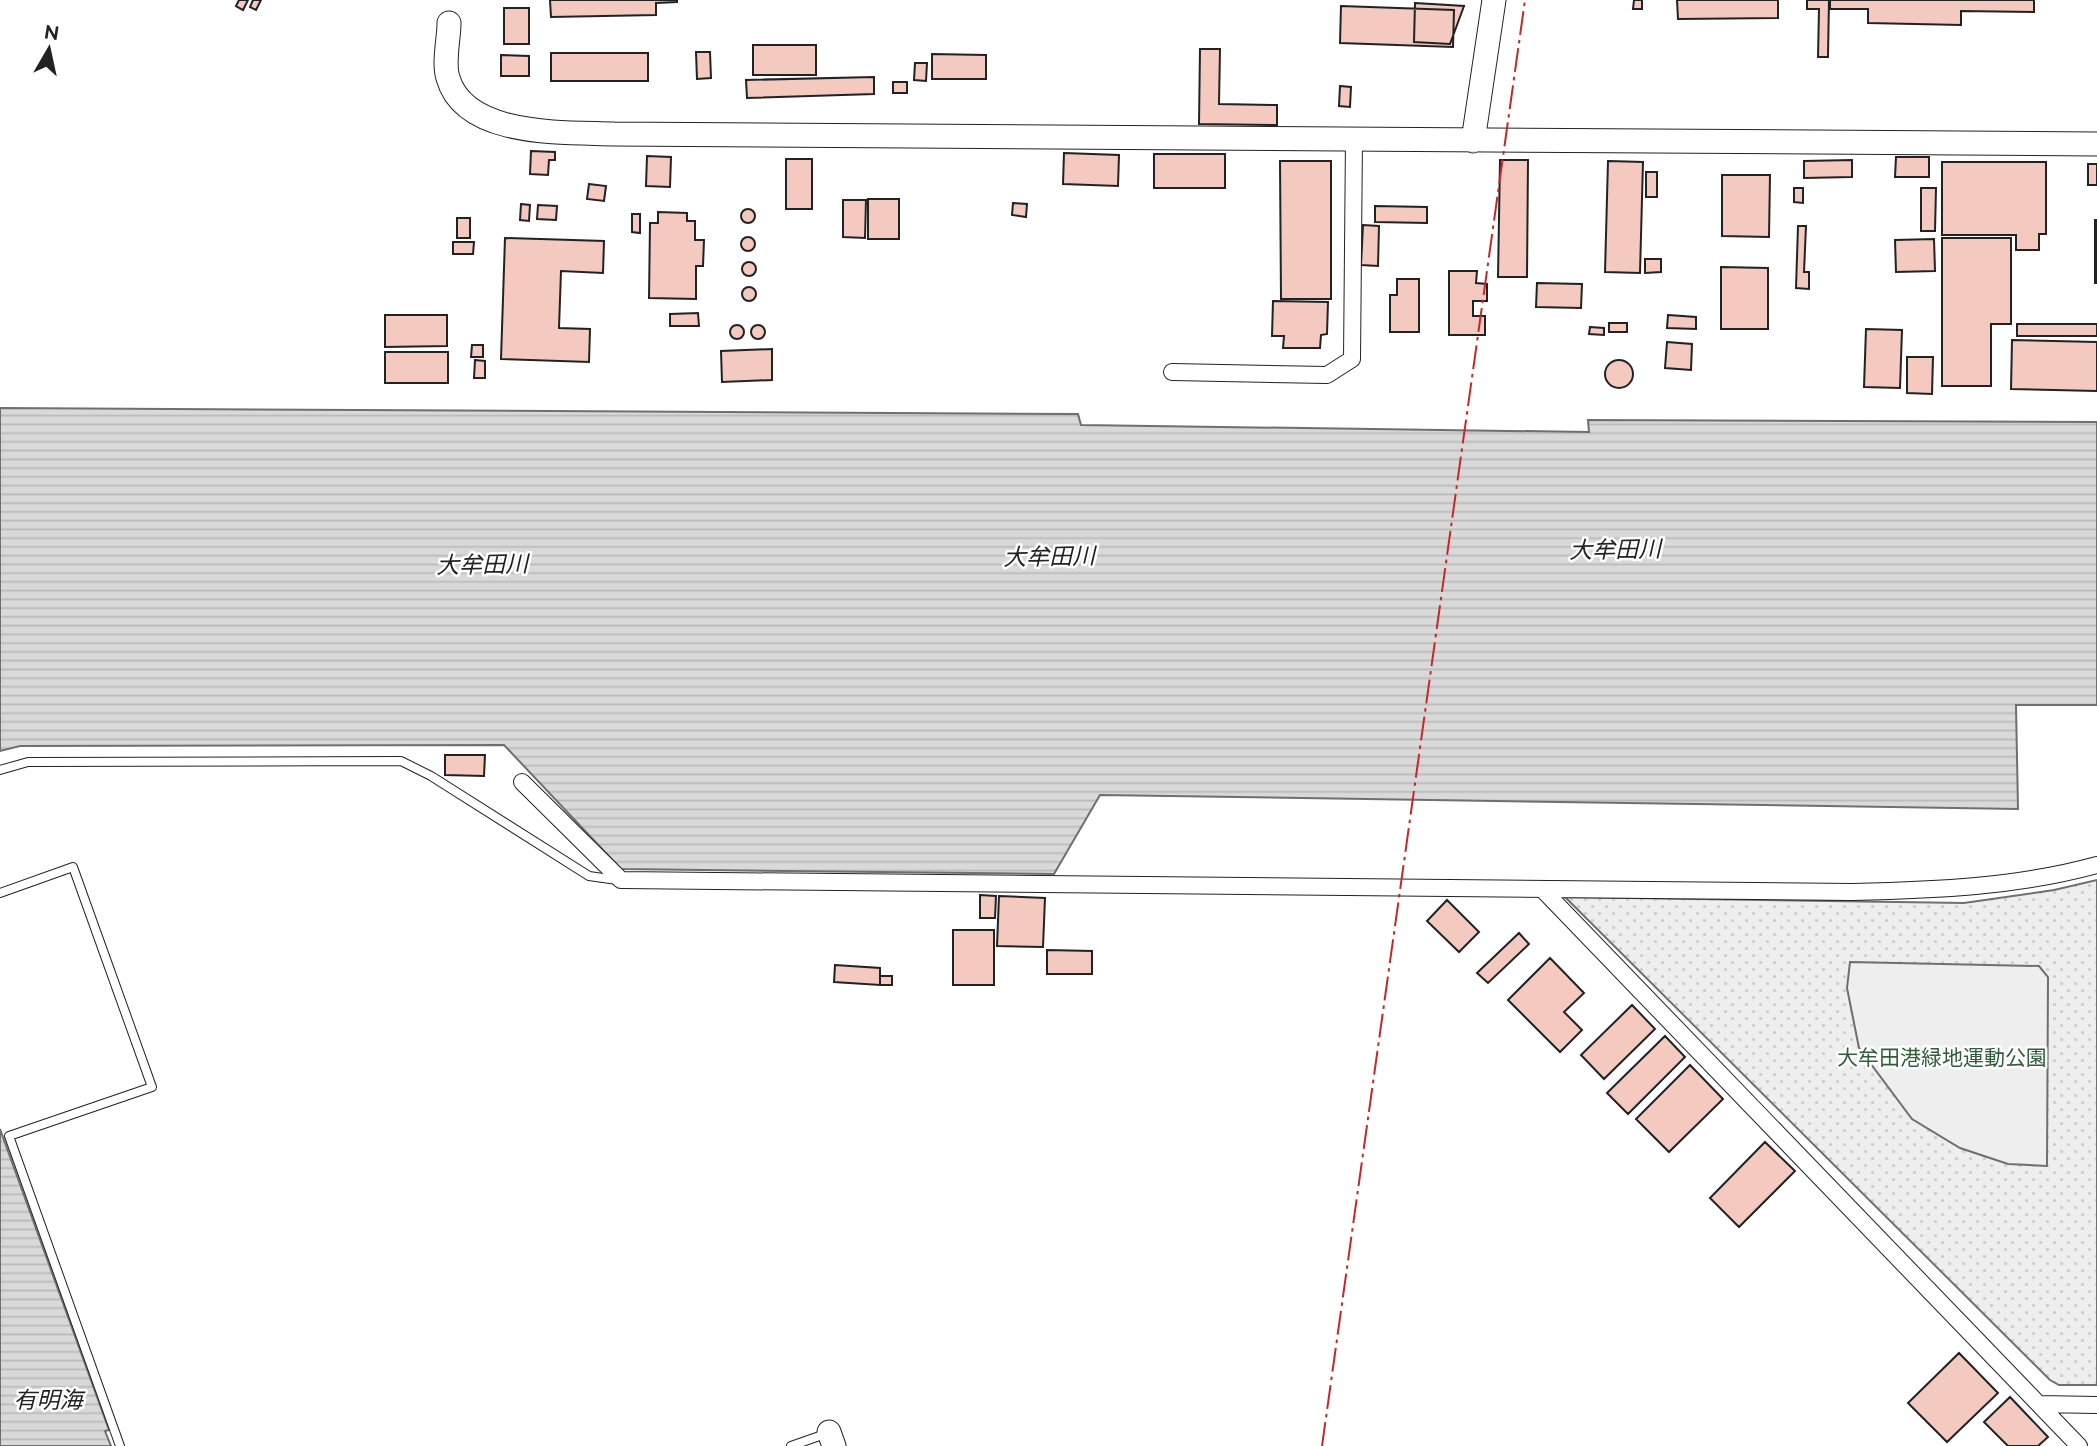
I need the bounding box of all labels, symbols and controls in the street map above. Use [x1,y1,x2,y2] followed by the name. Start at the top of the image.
[14,14,84,84] north arrow
[43,20,61,44] text: N
[1569,535,1664,563] water label: 大牟田川
[1003,542,1098,570] water label: 大牟田川
[436,550,531,578] water label: 大牟田川
[1837,1045,2047,1070] park label: 大牟田港緑地運動公園
[14,1386,87,1413] water label: 有明海

